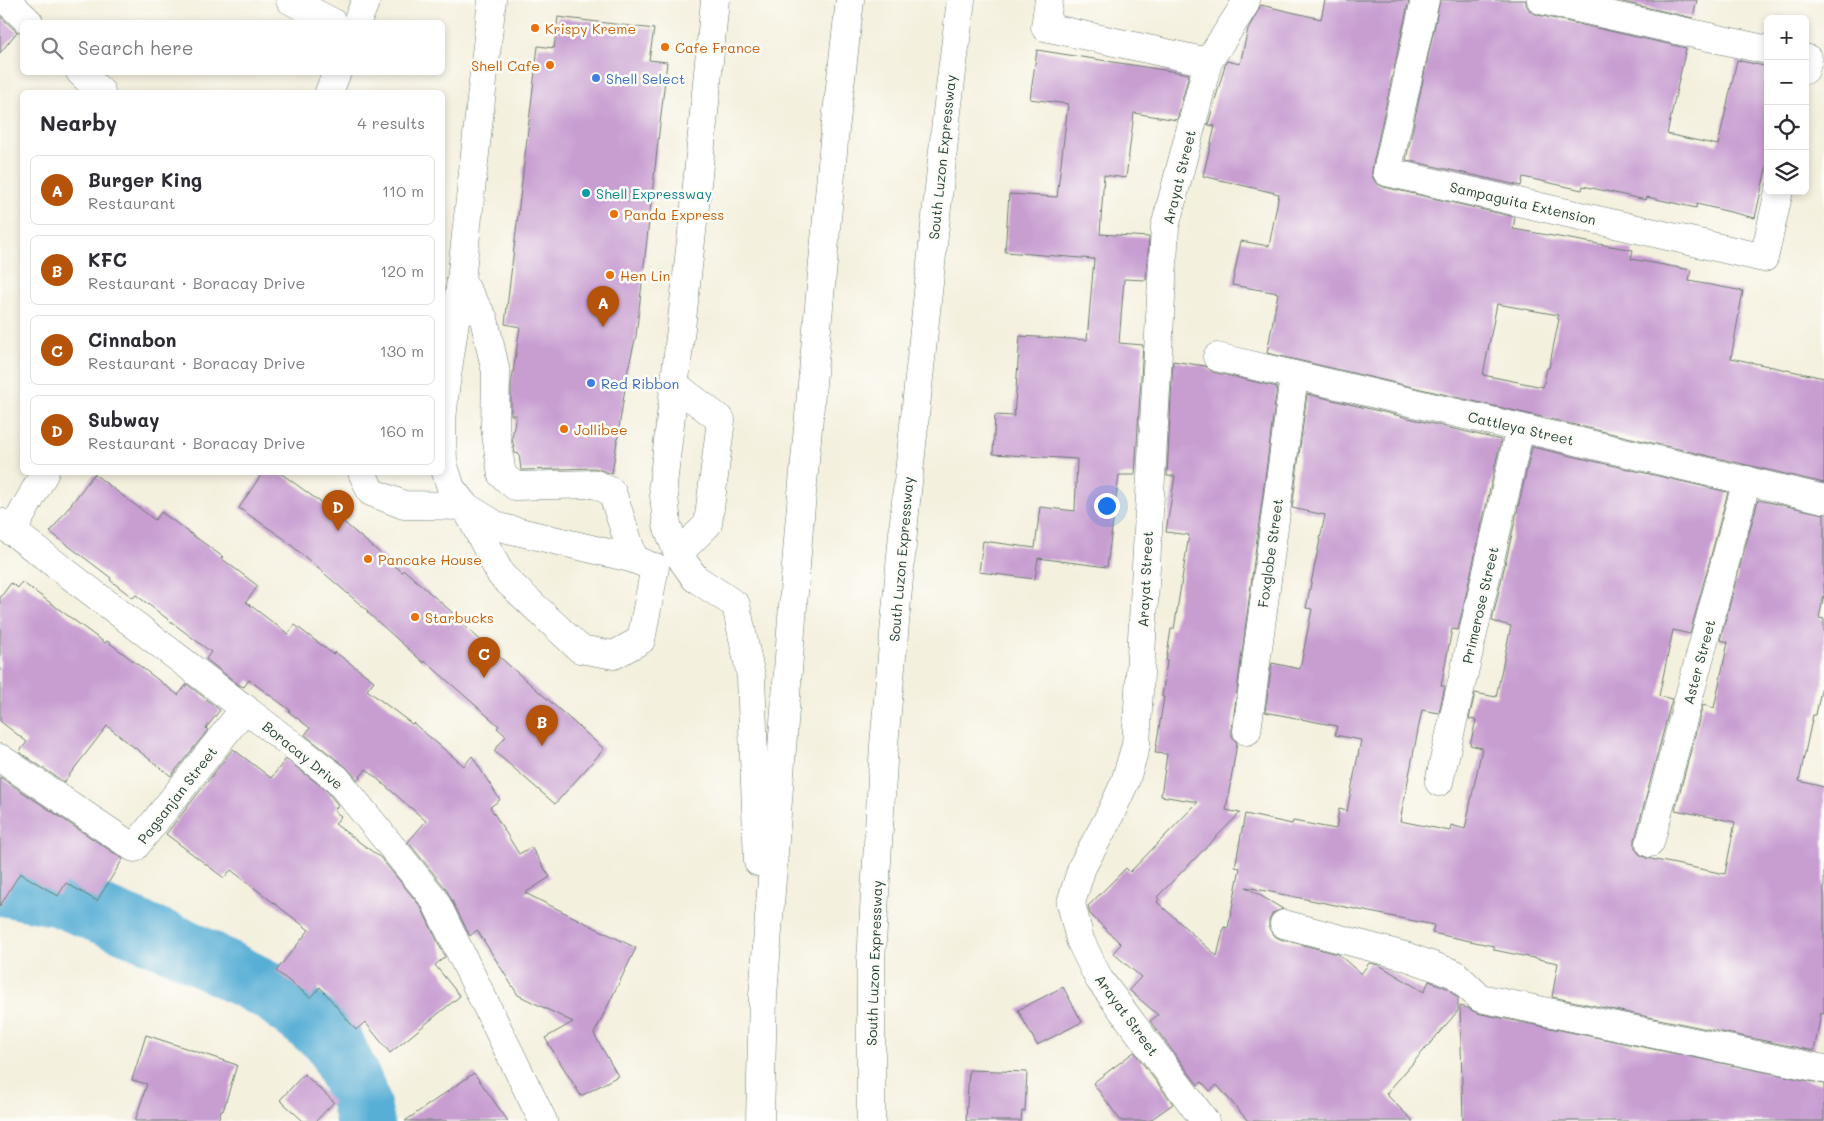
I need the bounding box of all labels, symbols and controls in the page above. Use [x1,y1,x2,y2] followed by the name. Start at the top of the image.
[1764,15,1809,195] map controls
[1764,15,1809,60] button: +
[545,19,636,38] place label: Krispy Kreme
[20,20,445,75] search box
[529,22,541,34] marker: Krispy Kreme
[38,34,66,62] icon: search
[78,35,194,60] text: Search here
[675,38,761,57] place label: Cafe France
[659,41,671,53] marker: Cafe France
[471,56,540,75] place label: Shell Cafe
[544,59,556,71] marker: Shell Cafe
[1764,60,1809,105] button: −
[606,69,685,88] place label: Shell Select
[590,72,602,84] marker: Shell Select
[924,74,960,240] street label: South Luzon Expressway
[1764,105,1809,150] button: locate
[40,109,117,136] text: Nearby
[357,112,425,133] text: 4 results
[1158,128,1200,226] street label: Arayat Street
[1764,150,1809,195] button: layers
[88,167,202,192] text: Burger King
[1448,177,1598,229] street label: Sampaguita Extension
[51,180,63,201] text: A
[382,180,424,201] text: 110 m
[596,184,712,203] place label: Shell Expressway
[580,187,592,199] marker: Shell Expressway
[88,192,176,213] text: Restaurant
[624,205,724,224] place label: Panda Express
[608,208,620,220] marker: Panda Express
[88,247,127,272] text: KFC
[52,260,62,281] text: B
[380,260,424,281] text: 120 m
[620,266,670,285] place label: Hen Lin
[604,269,616,281] marker: Hen Lin
[88,272,305,293] text: Restaurant · Boracay Drive
[587,286,619,327] pin: A
[88,327,177,352] text: Cinnabon
[51,340,63,361] text: C
[380,340,424,361] text: 130 m
[88,352,305,373] text: Restaurant · Boracay Drive
[601,374,679,393] place label: Red Ribbon
[585,377,597,389] marker: Red Ribbon
[88,407,159,432] text: Subway
[1466,407,1576,449] street label: Cattleya Street
[51,420,63,441] text: D
[379,420,424,441] text: 160 m
[574,420,628,439] place label: Jollibee
[558,423,570,435] marker: Jollibee
[88,432,305,453] text: Restaurant · Boracay Drive
[884,476,918,642] street label: South Luzon Expressway
[322,490,354,531] pin: D
[1094,493,1120,519] your location
[1253,497,1287,609] street label: Foxglobe Street
[1133,530,1157,628] street label: Arayat Street
[1457,545,1503,665] street label: Primerose Street
[378,550,482,569] place label: Pancake House
[362,553,374,565] marker: Pancake House
[425,608,494,627] place label: Starbucks
[409,611,421,623] marker: Starbucks
[1679,617,1719,707] street label: Aster Street
[468,637,500,678] pin: C
[526,705,558,746] pin: B
[259,717,347,793] street label: Boracay Drive
[133,742,221,848] street label: Pagsanjan Street
[862,880,886,1046] street label: South Luzon Expressway
[1091,970,1163,1060] street label: Arayat Street

